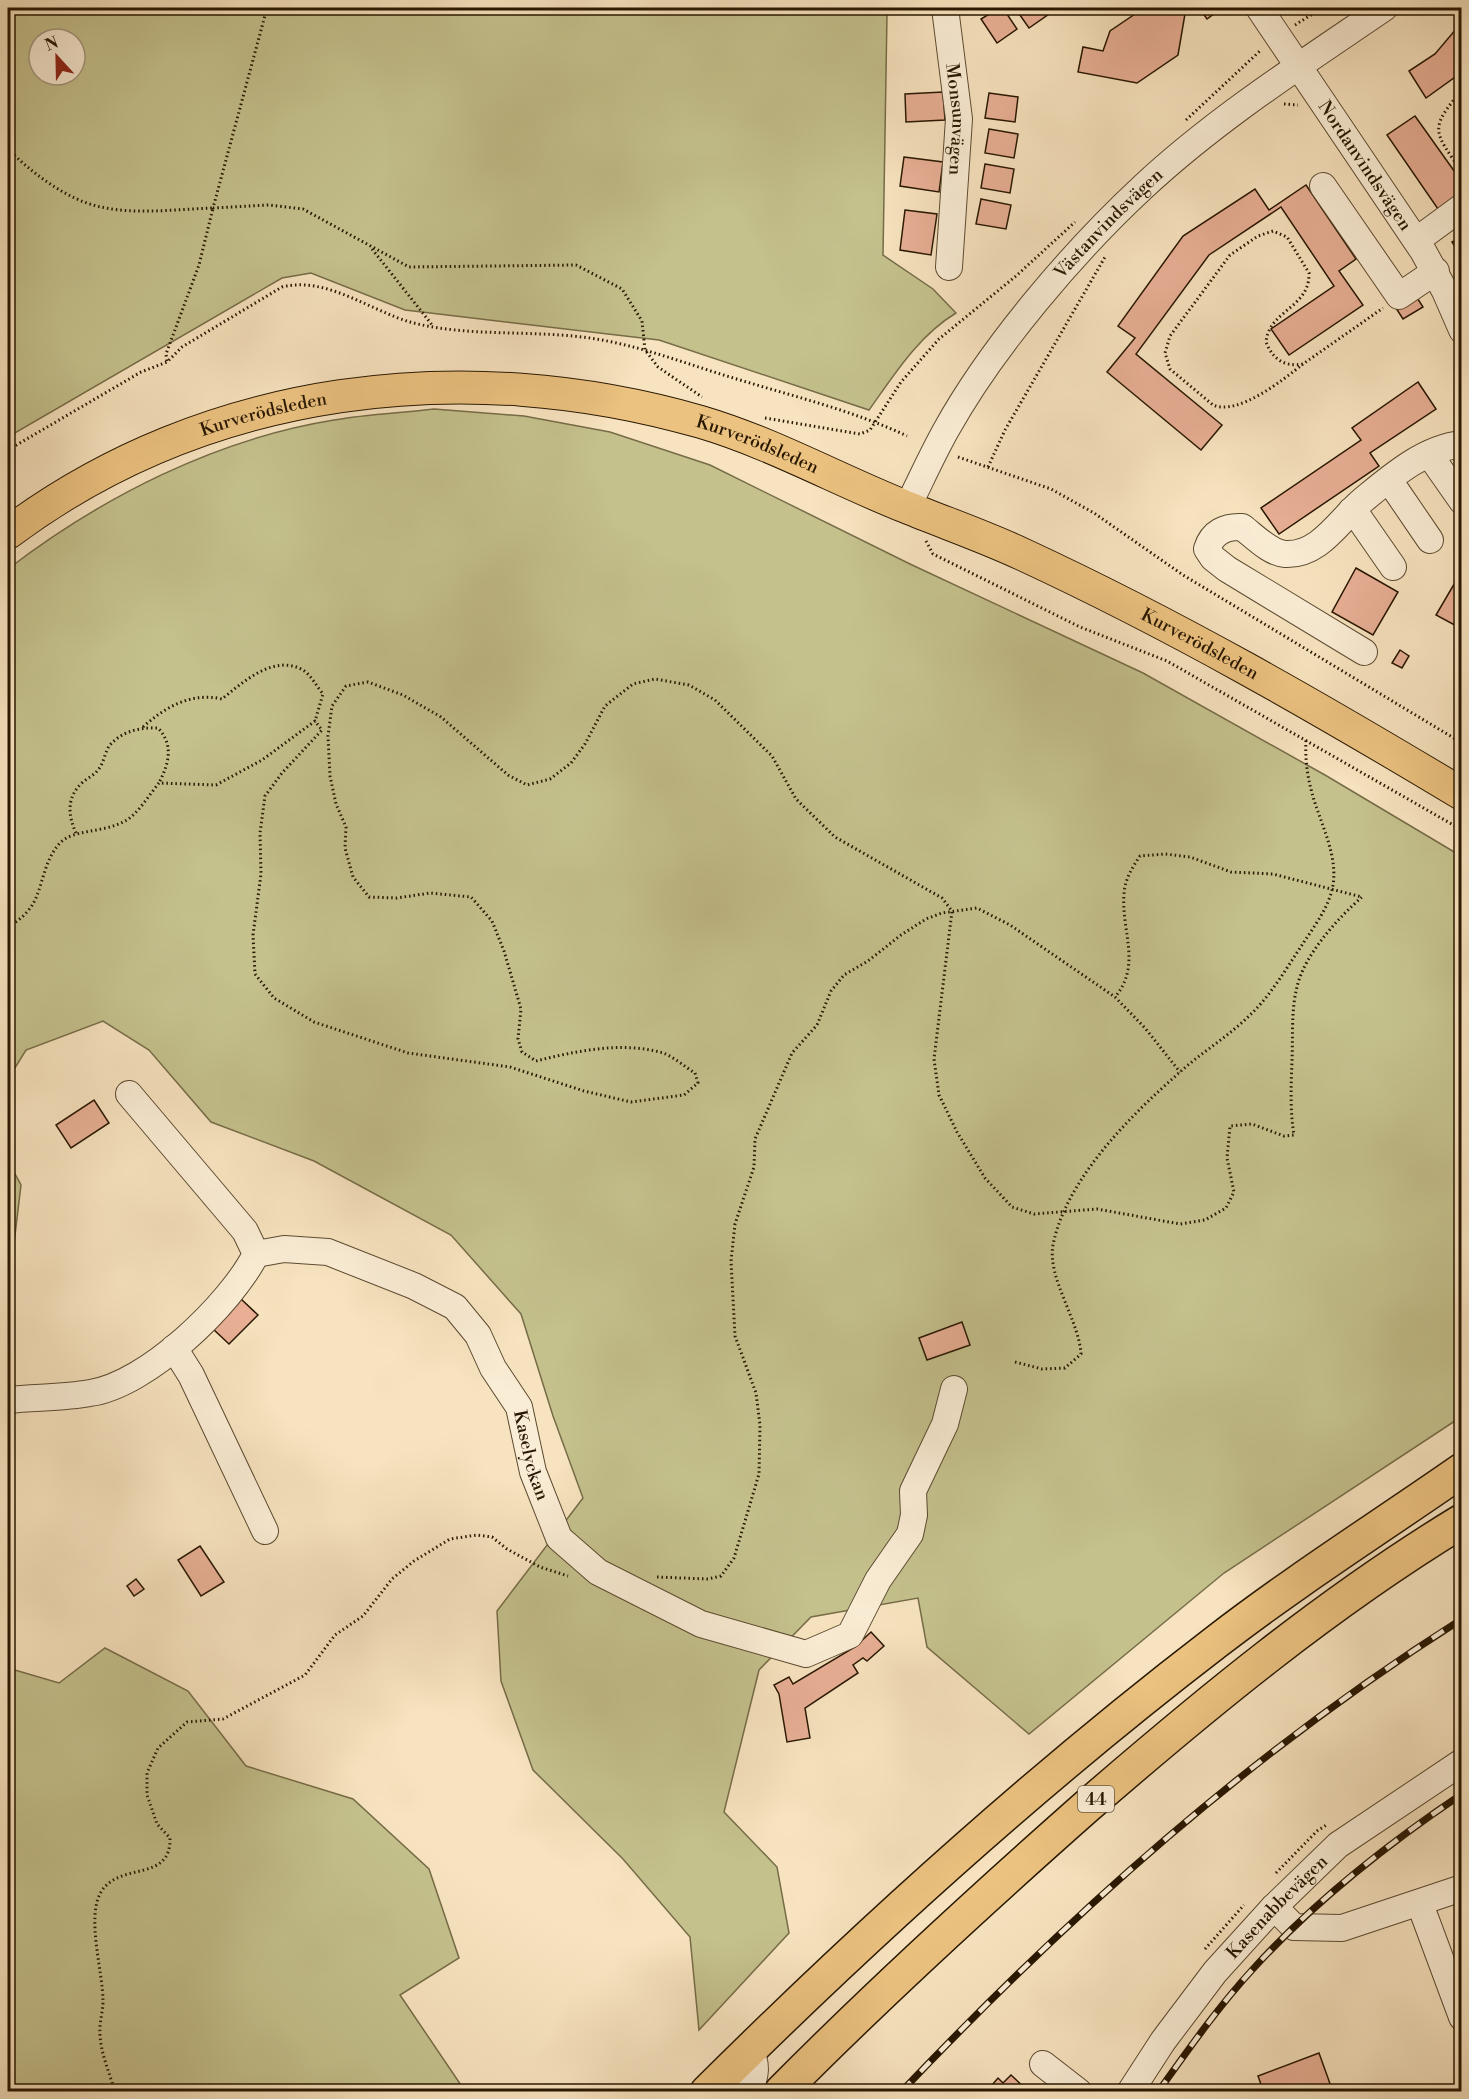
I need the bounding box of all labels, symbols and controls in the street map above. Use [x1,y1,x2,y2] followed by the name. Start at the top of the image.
[27,27,87,87] north arrow
[42,32,62,56] text: N
[940,62,970,176] street label: Monsunvägen
[1313,96,1417,235] street label: Nordanvindsvägen
[1049,163,1168,284] street label: Västanvindsvägen
[197,387,329,442] street label: Kurverödsleden
[693,410,823,479] street label: Kurverödsleden
[1137,603,1263,685] street label: Kurverödsleden
[508,1408,554,1504] street label: Kaselyckan
[1078,1786,1114,1812] road number: 44
[1221,1850,1333,1964] street label: Kasenabbevägen

